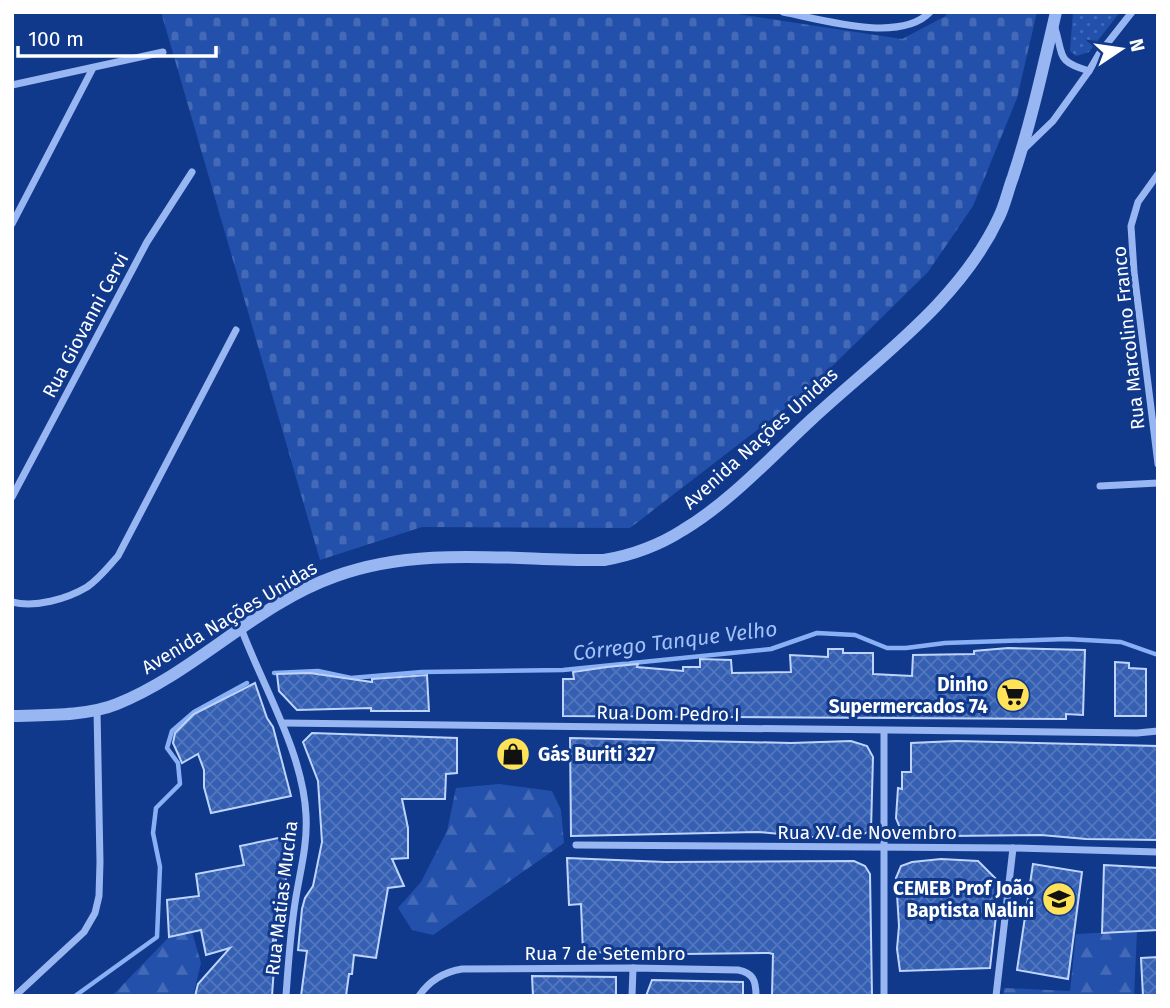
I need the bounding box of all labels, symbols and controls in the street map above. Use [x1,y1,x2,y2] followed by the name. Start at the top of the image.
[18,14,215,58] scale bar
[1086,14,1156,84] north arrow
[28,26,84,52] text: 100 m
[1124,37,1150,54] text: N
[1107,245,1150,431] street label: Rua Marcolino Franco
[37,249,133,402] street label: Rua Giovanni Cervi
[678,363,843,514] street label: Avenida Nações Unidas
[137,556,321,679] street label: Avenida Nações Unidas
[571,616,779,666] water label: Córrego Tanque Velho
[829,673,988,718] place label: Dinho Supermercados 74
[994,676,1032,714] supermarket icon: Dinho Supermercados 74
[596,701,740,726] street label: Rua Dom Pedro I
[494,735,532,773] shop icon: Gás Buriti 327
[538,743,655,766] place label: Gás Buriti 327
[261,819,302,977] street label: Rua Matias Mucha
[777,821,957,844] street label: Rua XV de Novembro
[893,877,1034,922] place label: CEMEB Prof João Baptista Nalini
[1040,880,1078,918] school or university icon: CEMEB Prof João Baptista Nalini
[524,942,686,965] street label: Rua 7 de Setembro

